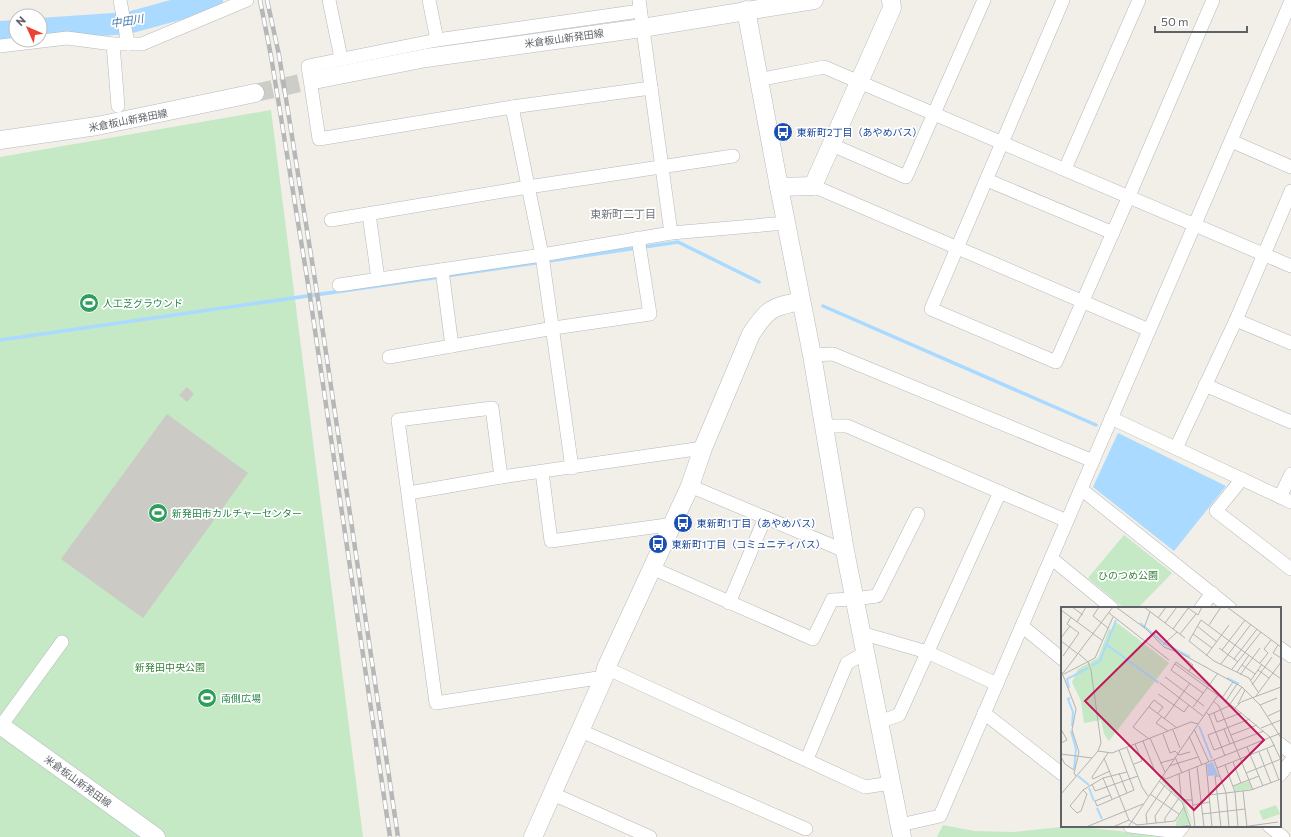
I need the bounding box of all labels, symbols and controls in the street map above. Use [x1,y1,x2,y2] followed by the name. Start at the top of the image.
[8,8,48,48] north arrow
[1155,8,1247,34] scale bar
[110,11,145,30] water label: 中田川
[13,13,28,28] text: N
[1161,14,1189,28] text: 50 m
[524,26,604,50] street label: 米倉板山新発田線
[88,106,168,134] street label: 米倉板山新発田線
[772,121,794,143] bus stop icon: 東新町2丁目（あやめバス）
[797,126,923,138] place label: 東新町2丁目（あやめバス）
[590,207,656,220] district label: 東新町二丁目
[78,292,100,314] sports icon: 人工芝グラウンド
[103,297,183,309] place label: 人工芝グラウンド
[147,502,169,524] sports icon: 新発田市カルチャーセンター
[172,507,302,519] place label: 新発田市カルチャーセンター
[672,512,694,534] bus stop icon: 東新町1丁目（あやめバス）
[697,517,821,529] place label: 東新町1丁目（あやめバス）
[647,533,669,555] bus stop icon: 東新町1丁目（コミュニティバス）
[672,538,826,550] place label: 東新町1丁目（コミュニティバス）
[1098,569,1158,581] park label: ひのつめ公園
[1061,607,1281,827] inset map
[135,661,205,673] park label: 新発田中央公園
[196,687,218,709] sports icon: 南側広場
[221,692,261,704] place label: 南側広場
[42,753,114,809] street label: 米倉板山新発田線

